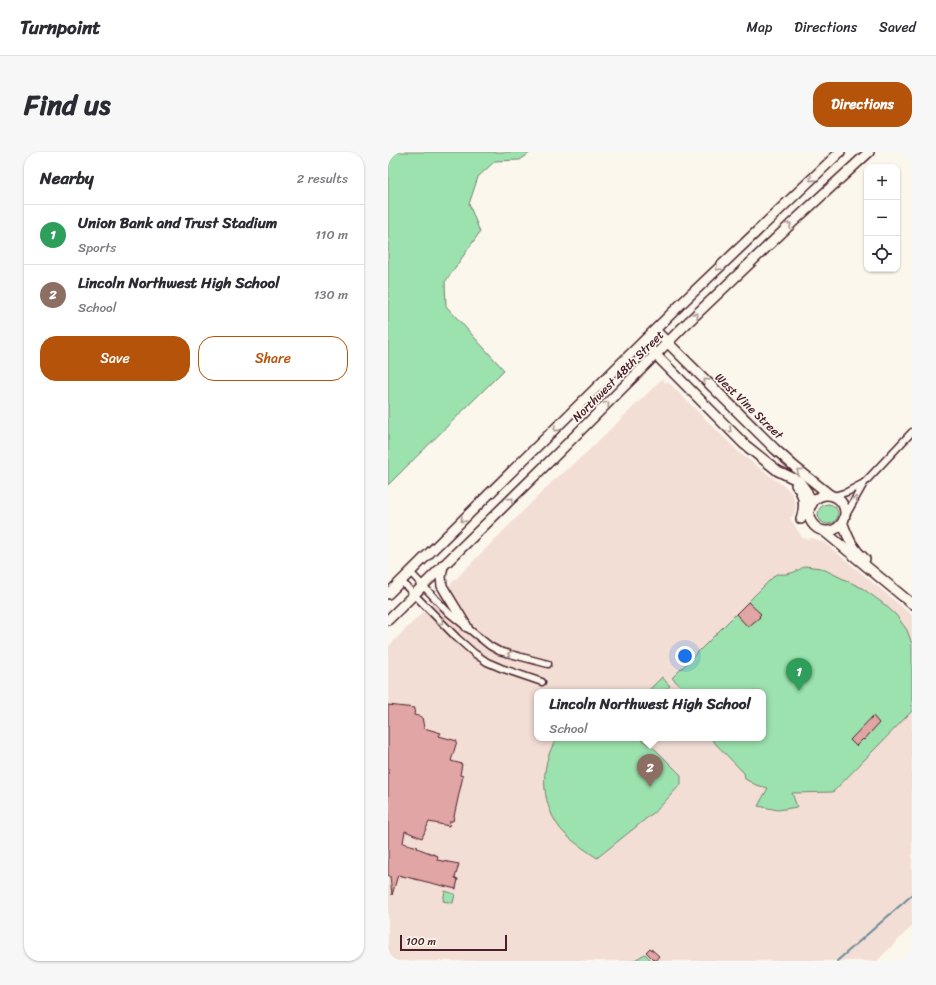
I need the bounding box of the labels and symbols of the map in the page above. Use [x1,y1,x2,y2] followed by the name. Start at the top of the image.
[809,174,817,182] one-way arrow
[784,222,792,230] one-way arrow
[715,264,723,271] one-way arrow
[691,312,699,320] one-way arrow
[567,325,669,427] street label: Northwest 48th Street
[709,367,789,446] street label: West Vine Street
[703,378,711,386] one-way arrow
[602,401,610,409] one-way arrow
[553,424,561,431] one-way arrow
[725,425,732,433] one-way arrow
[797,469,804,476] one-way arrow
[851,496,858,503] one-way arrow
[506,497,514,505] one-way arrow
[460,515,468,523] one-way arrow
[436,617,444,625] one-way arrow
[675,646,695,666] your location
[507,650,514,658] one-way arrow
[786,658,812,691] pin: 1
[637,754,663,787] pin: 2
[400,933,507,952] scale bar

